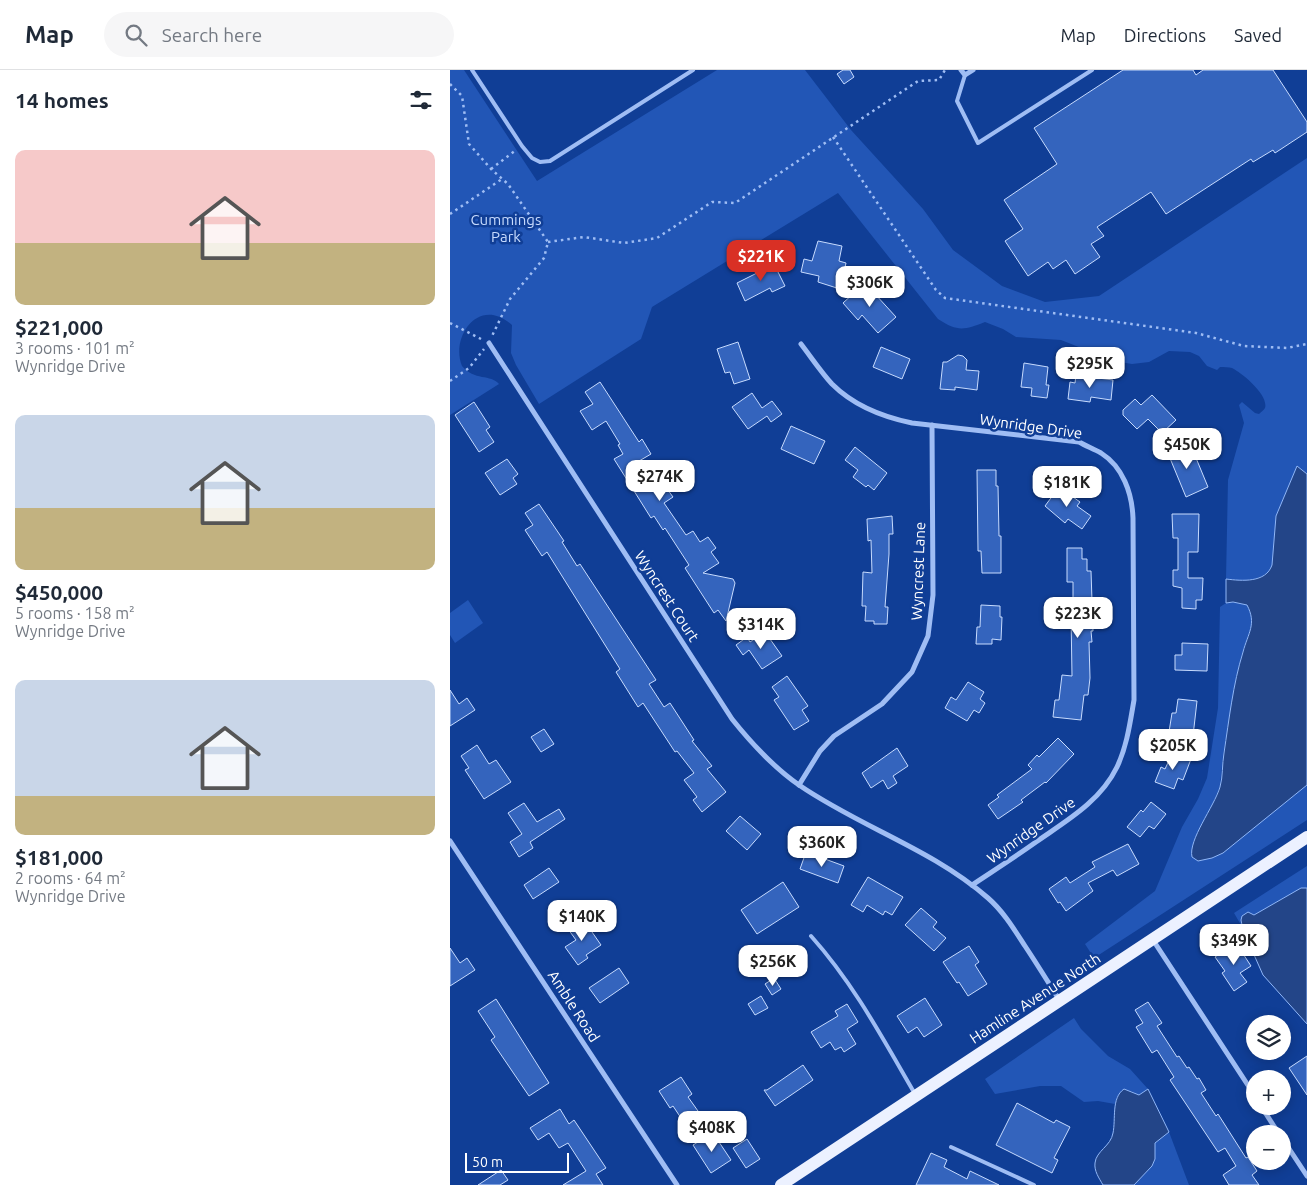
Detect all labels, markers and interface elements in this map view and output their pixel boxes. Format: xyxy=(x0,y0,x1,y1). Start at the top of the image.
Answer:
search box xyxy=(104,12,454,57)
text: Map xyxy=(25,21,74,48)
icon: search xyxy=(122,21,150,49)
text: Search here xyxy=(162,24,262,46)
text: Map xyxy=(1060,25,1096,45)
text: Directions xyxy=(1124,25,1206,45)
text: Saved xyxy=(1234,25,1282,45)
icon: filters xyxy=(407,86,435,114)
text: 14 homes xyxy=(15,88,109,112)
icon: home xyxy=(180,183,270,273)
park label: Cummings Park xyxy=(471,211,541,245)
pin: $221K xyxy=(726,240,796,282)
text: $221K xyxy=(738,247,784,265)
pin: $306K xyxy=(835,266,905,308)
text: $306K xyxy=(847,273,893,291)
text: $221,000 xyxy=(15,315,103,339)
text: 3 rooms · 101 m² xyxy=(15,339,135,357)
pin: $295K xyxy=(1055,346,1125,389)
text: $295K xyxy=(1067,354,1113,372)
text: Wynridge Drive xyxy=(15,357,125,375)
street label: Wynridge Drive xyxy=(979,410,1083,442)
pin: $450K xyxy=(1152,428,1222,470)
text: $450K xyxy=(1164,435,1210,453)
icon: home xyxy=(180,448,270,538)
pin: $274K xyxy=(625,460,695,502)
pin: $181K xyxy=(1032,466,1102,508)
text: $274K xyxy=(637,467,683,485)
text: $181K xyxy=(1044,473,1090,491)
street label: Wyncrest Lane xyxy=(908,521,928,621)
street label: Wyncrest Court xyxy=(631,548,703,645)
text: $450,000 xyxy=(15,580,103,604)
pin: $223K xyxy=(1043,596,1113,639)
text: 5 rooms · 158 m² xyxy=(15,604,135,622)
text: $223K xyxy=(1055,604,1101,622)
pin: $314K xyxy=(726,608,796,650)
text: $314K xyxy=(738,615,784,633)
text: Wynridge Drive xyxy=(15,622,125,640)
icon: home xyxy=(180,713,270,803)
pin: $205K xyxy=(1138,728,1208,771)
text: $205K xyxy=(1150,736,1196,754)
street label: Wynridge Drive xyxy=(984,793,1078,867)
pin: $360K xyxy=(787,826,857,868)
text: $360K xyxy=(799,833,845,851)
text: $181,000 xyxy=(15,845,103,869)
text: 2 rooms · 64 m² xyxy=(15,869,126,887)
text: Wynridge Drive xyxy=(15,887,125,905)
pin: $140K xyxy=(547,900,617,942)
text: $140K xyxy=(559,907,605,925)
pin: $349K xyxy=(1199,924,1269,966)
text: $349K xyxy=(1211,931,1257,949)
pin: $256K xyxy=(738,944,808,987)
street label: Hamline Avenue North xyxy=(966,949,1104,1047)
text: $256K xyxy=(750,952,796,970)
street label: Amble Road xyxy=(545,967,603,1045)
map controls xyxy=(1246,1015,1291,1170)
button: layers xyxy=(1246,1015,1291,1060)
button: + xyxy=(1246,1070,1291,1115)
pin: $408K xyxy=(677,1110,747,1153)
text: $408K xyxy=(689,1118,735,1136)
button: − xyxy=(1246,1125,1291,1170)
scale bar xyxy=(465,1150,569,1173)
text: 50 m xyxy=(472,1154,503,1170)

